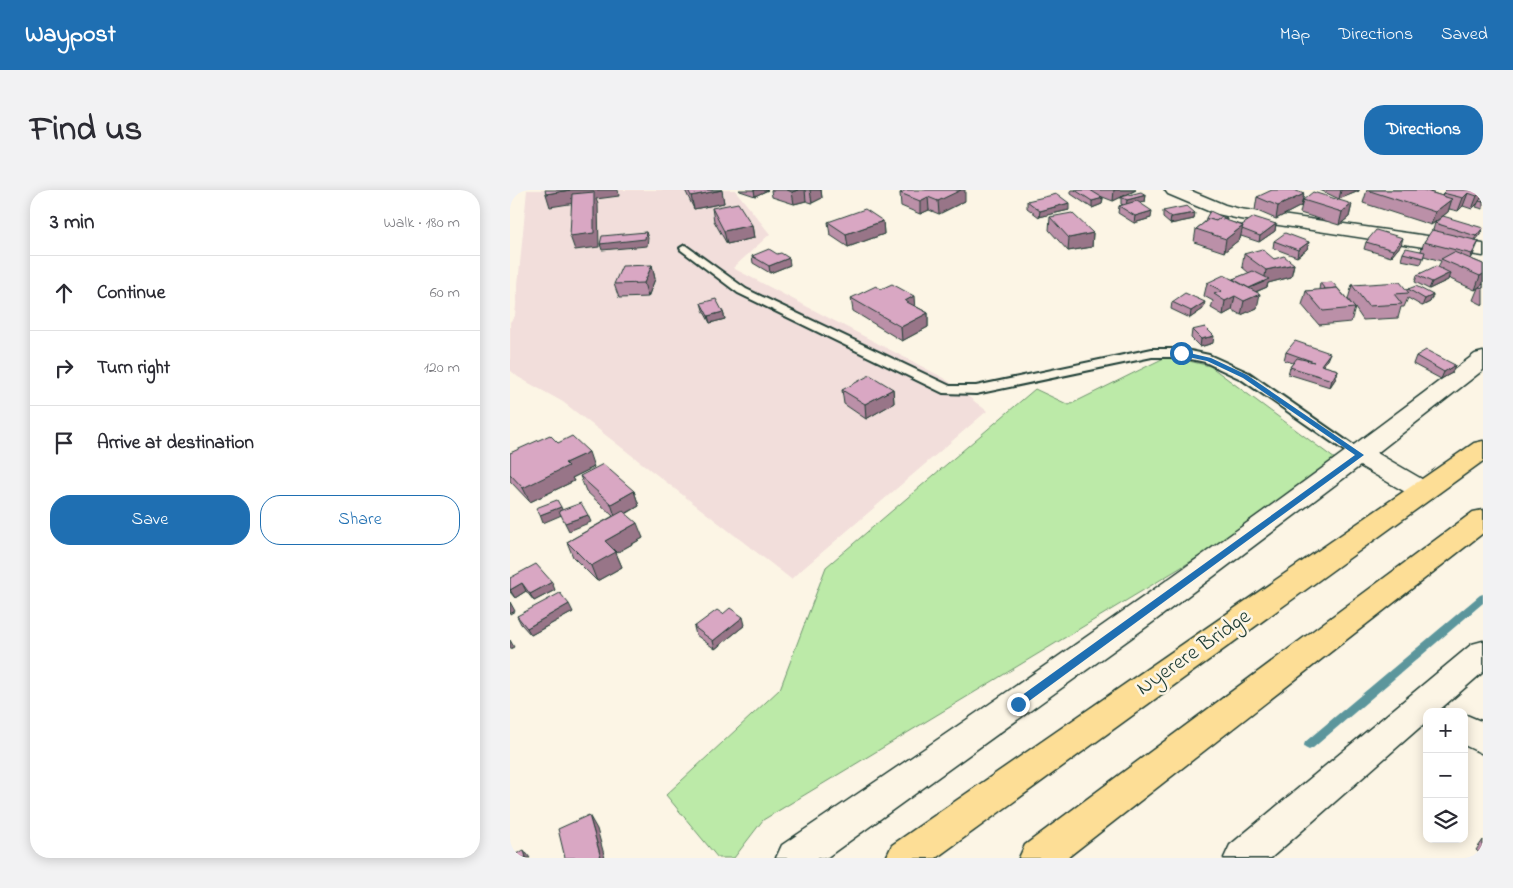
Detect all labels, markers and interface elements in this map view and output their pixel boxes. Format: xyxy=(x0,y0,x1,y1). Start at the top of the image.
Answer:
text: Waypost xyxy=(25,18,116,53)
text: Map xyxy=(1280,22,1310,48)
text: Directions xyxy=(1338,22,1413,48)
text: Saved xyxy=(1441,22,1488,48)
text: Find us xyxy=(30,105,142,156)
button: Directions xyxy=(1364,105,1483,155)
text: 3 min xyxy=(50,208,94,238)
text: Walk · 180 m xyxy=(383,211,460,235)
icon: ahead xyxy=(50,279,78,307)
text: Continue xyxy=(97,280,165,307)
text: 60 m xyxy=(430,281,460,305)
route start xyxy=(1170,342,1193,365)
icon: right xyxy=(50,354,78,382)
text: Turn right xyxy=(97,355,170,382)
text: 120 m xyxy=(424,356,460,380)
icon: arrive xyxy=(50,429,78,457)
text: Arrive at destination xyxy=(97,430,254,457)
button: Save xyxy=(50,495,250,545)
button: Share xyxy=(260,495,460,545)
street label: Nyerere Bridge xyxy=(1130,602,1259,705)
route end xyxy=(1007,693,1030,716)
map controls xyxy=(1423,708,1468,843)
button: + xyxy=(1423,708,1468,753)
button: − xyxy=(1423,753,1468,798)
button: layers xyxy=(1423,798,1468,843)

